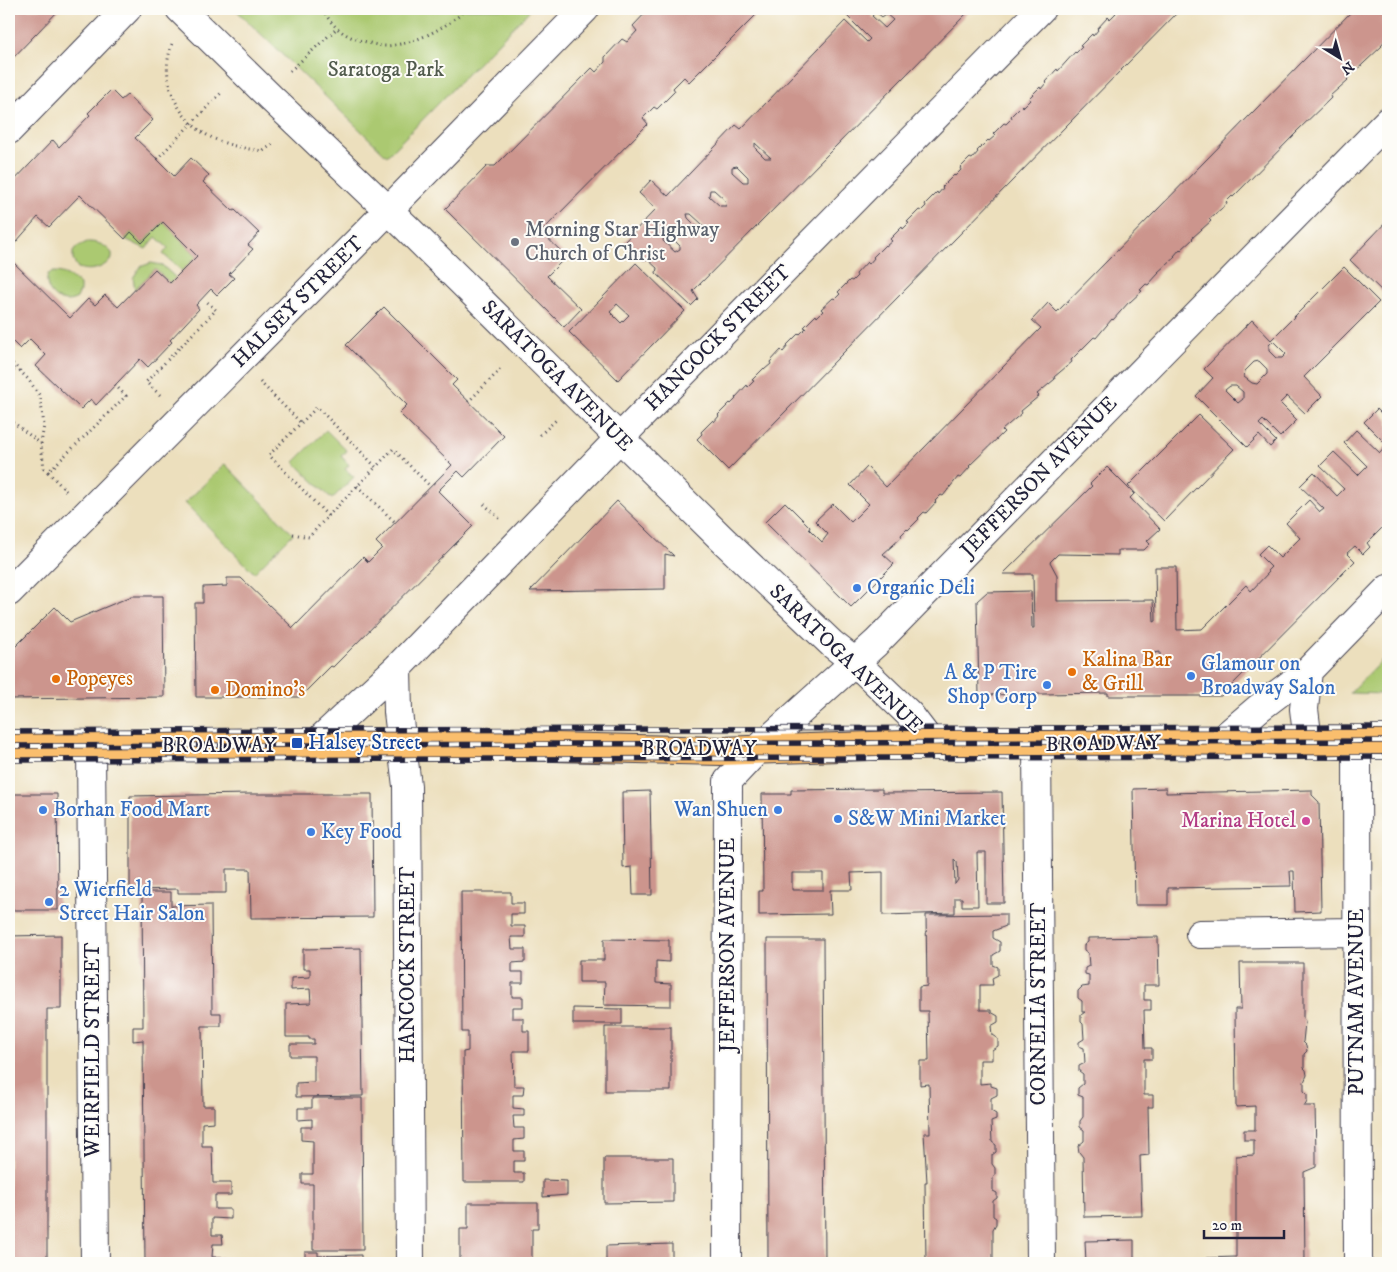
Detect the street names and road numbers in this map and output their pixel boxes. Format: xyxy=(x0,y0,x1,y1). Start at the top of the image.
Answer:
street label: HALSEY STREET xyxy=(226,230,370,374)
street label: HANCOCK STREET xyxy=(639,259,797,417)
street label: SARATOGA AVENUE xyxy=(476,295,638,457)
street label: JEFFERSON AVENUE xyxy=(954,391,1123,565)
street label: SARATOGA AVENUE xyxy=(764,579,928,739)
street label: BROADWAY xyxy=(1045,730,1162,758)
street label: BROADWAY xyxy=(161,733,277,759)
street label: BROADWAY xyxy=(641,736,757,762)
street label: JEFFERSON AVENUE xyxy=(715,838,741,1054)
street label: HANCOCK STREET xyxy=(395,867,421,1063)
street label: CORNELIA STREET xyxy=(1026,902,1052,1105)
street label: PUTNAM AVENUE xyxy=(1344,908,1370,1096)
street label: WEIRFIELD STREET xyxy=(80,942,106,1158)

